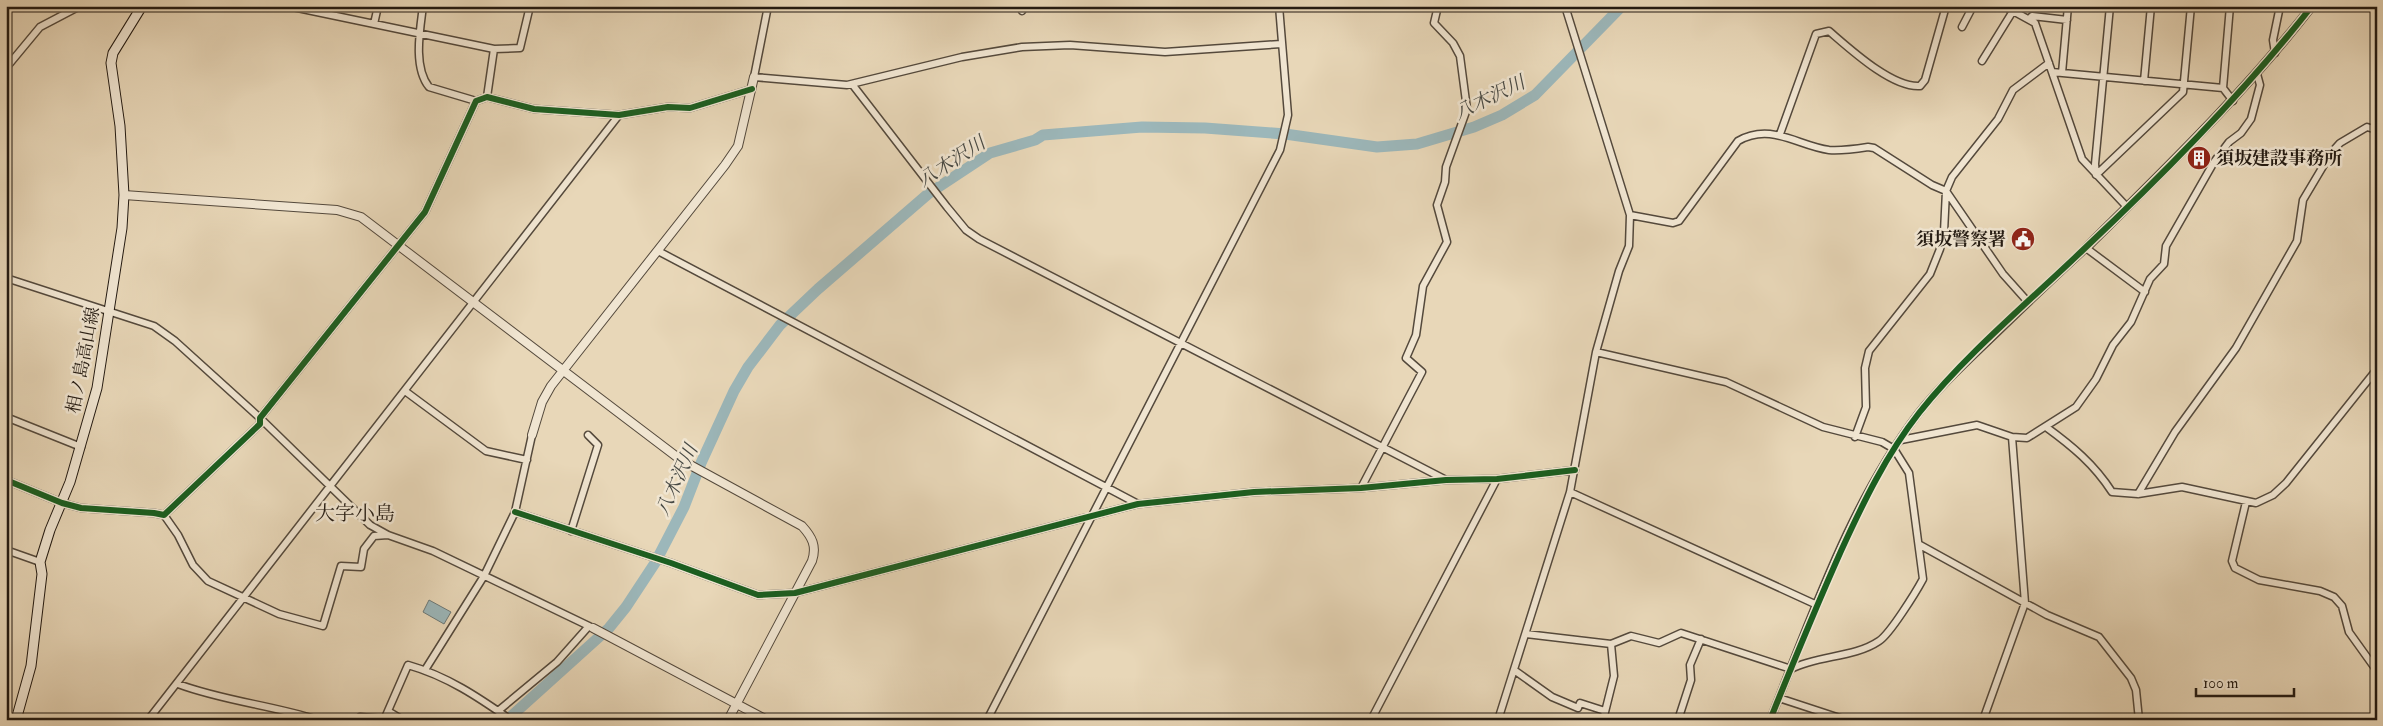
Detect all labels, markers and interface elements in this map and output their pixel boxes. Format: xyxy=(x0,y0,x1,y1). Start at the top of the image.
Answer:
water label: 八木沢川 xyxy=(1450,70,1531,125)
water label: 八木沢川 xyxy=(913,130,992,193)
building icon: 須坂建設事務所 xyxy=(2186,145,2212,171)
place label: 須坂建設事務所 xyxy=(2216,147,2342,170)
public building icon: 須坂警察署 xyxy=(2010,226,2036,252)
place label: 須坂警察署 xyxy=(1916,228,2006,251)
street label: 相ノ島高山線 xyxy=(62,305,105,415)
water label: 八木沢川 xyxy=(650,439,704,520)
district label: 大字小島 xyxy=(315,501,395,526)
scale bar xyxy=(2196,666,2293,698)
text: 100 m xyxy=(2203,674,2239,693)

